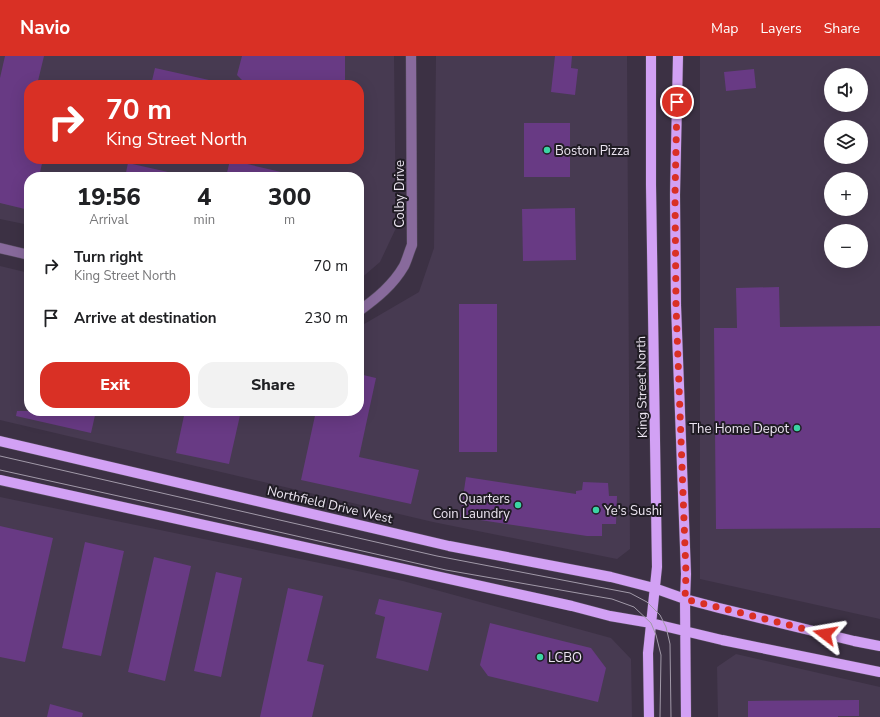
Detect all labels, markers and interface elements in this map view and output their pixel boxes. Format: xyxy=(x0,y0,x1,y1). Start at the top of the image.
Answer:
text: Navio xyxy=(20,15,70,41)
text: Map xyxy=(711,19,738,38)
text: Layers xyxy=(760,19,802,38)
text: Share xyxy=(824,19,860,38)
map controls xyxy=(824,68,868,268)
button: sound xyxy=(824,68,868,112)
pin xyxy=(660,85,694,119)
text: 70 m xyxy=(106,91,172,129)
icon: arrive xyxy=(666,91,688,113)
icon: right xyxy=(40,96,92,148)
button: layers xyxy=(824,120,868,164)
text: King Street North xyxy=(106,127,247,151)
place label: Boston Pizza xyxy=(555,142,630,160)
marker: Boston Pizza xyxy=(542,145,552,155)
street label: Colby Drive xyxy=(391,160,409,228)
button: + xyxy=(824,172,868,216)
text: 19:56 xyxy=(77,181,141,213)
text: 4 xyxy=(197,181,212,213)
text: 300 xyxy=(268,181,311,213)
text: Arrival xyxy=(89,211,128,229)
text: min xyxy=(194,211,215,229)
text: m xyxy=(284,211,295,229)
button: − xyxy=(824,224,868,268)
text: Turn right xyxy=(74,247,143,267)
icon: right xyxy=(40,255,62,277)
text: 70 m xyxy=(313,256,348,276)
text: King Street North xyxy=(74,267,176,285)
icon: arrive xyxy=(40,307,62,329)
text: Arrive at destination xyxy=(74,308,217,328)
text: 230 m xyxy=(304,308,348,328)
street label: King Street North xyxy=(632,336,652,438)
button: Exit xyxy=(40,362,190,408)
button: Share xyxy=(198,362,348,408)
place label: The Home Depot xyxy=(689,420,789,438)
marker: The Home Depot xyxy=(792,423,802,433)
street label: Northfield Drive West xyxy=(265,482,395,528)
place label: Quarters Coin Laundry xyxy=(433,490,510,523)
marker: Quarters Coin Laundry xyxy=(513,500,523,510)
place label: Ye's Sushi xyxy=(603,502,662,520)
marker: Ye's Sushi xyxy=(591,505,601,515)
position arrow xyxy=(804,613,846,655)
place label: LCBO xyxy=(548,649,582,667)
marker: LCBO xyxy=(535,652,545,662)

